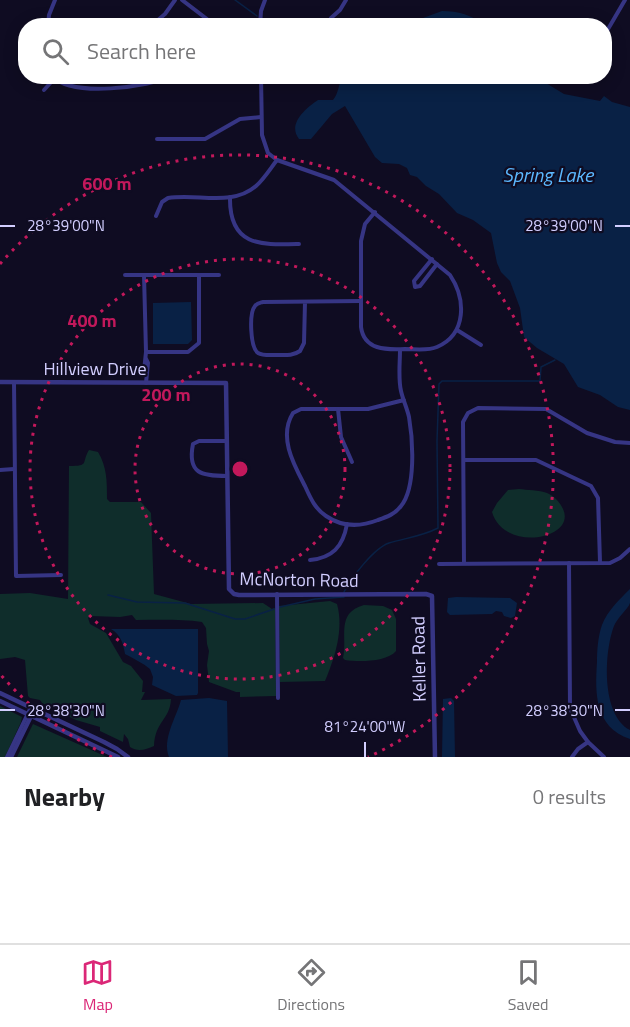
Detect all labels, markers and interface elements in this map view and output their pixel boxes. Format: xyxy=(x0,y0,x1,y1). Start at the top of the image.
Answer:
search box xyxy=(18,18,612,84)
text: Search here xyxy=(87,34,196,68)
icon: search xyxy=(39,35,72,68)
water label: Spring Lake xyxy=(503,159,595,190)
text: 600 m xyxy=(82,170,132,197)
text: 28°39'00"N xyxy=(27,214,105,237)
text: 28°39'00"N xyxy=(525,214,603,237)
text: 400 m xyxy=(67,307,117,334)
street label: Hillview Drive xyxy=(43,355,147,382)
text: 200 m xyxy=(141,381,191,408)
centre of rings xyxy=(230,459,250,479)
street label: McNorton Road xyxy=(239,565,359,594)
street label: Keller Road xyxy=(404,616,433,702)
text: 28°38'30"N xyxy=(27,699,105,722)
text: 28°38'30"N xyxy=(525,699,603,722)
text: 81°24'00"W xyxy=(325,715,405,738)
text: Nearby xyxy=(24,777,105,816)
text: 0 results xyxy=(533,781,606,812)
tab: Map xyxy=(81,956,114,1016)
tab: Directions xyxy=(277,956,345,1016)
tab: Saved xyxy=(508,956,549,1016)

